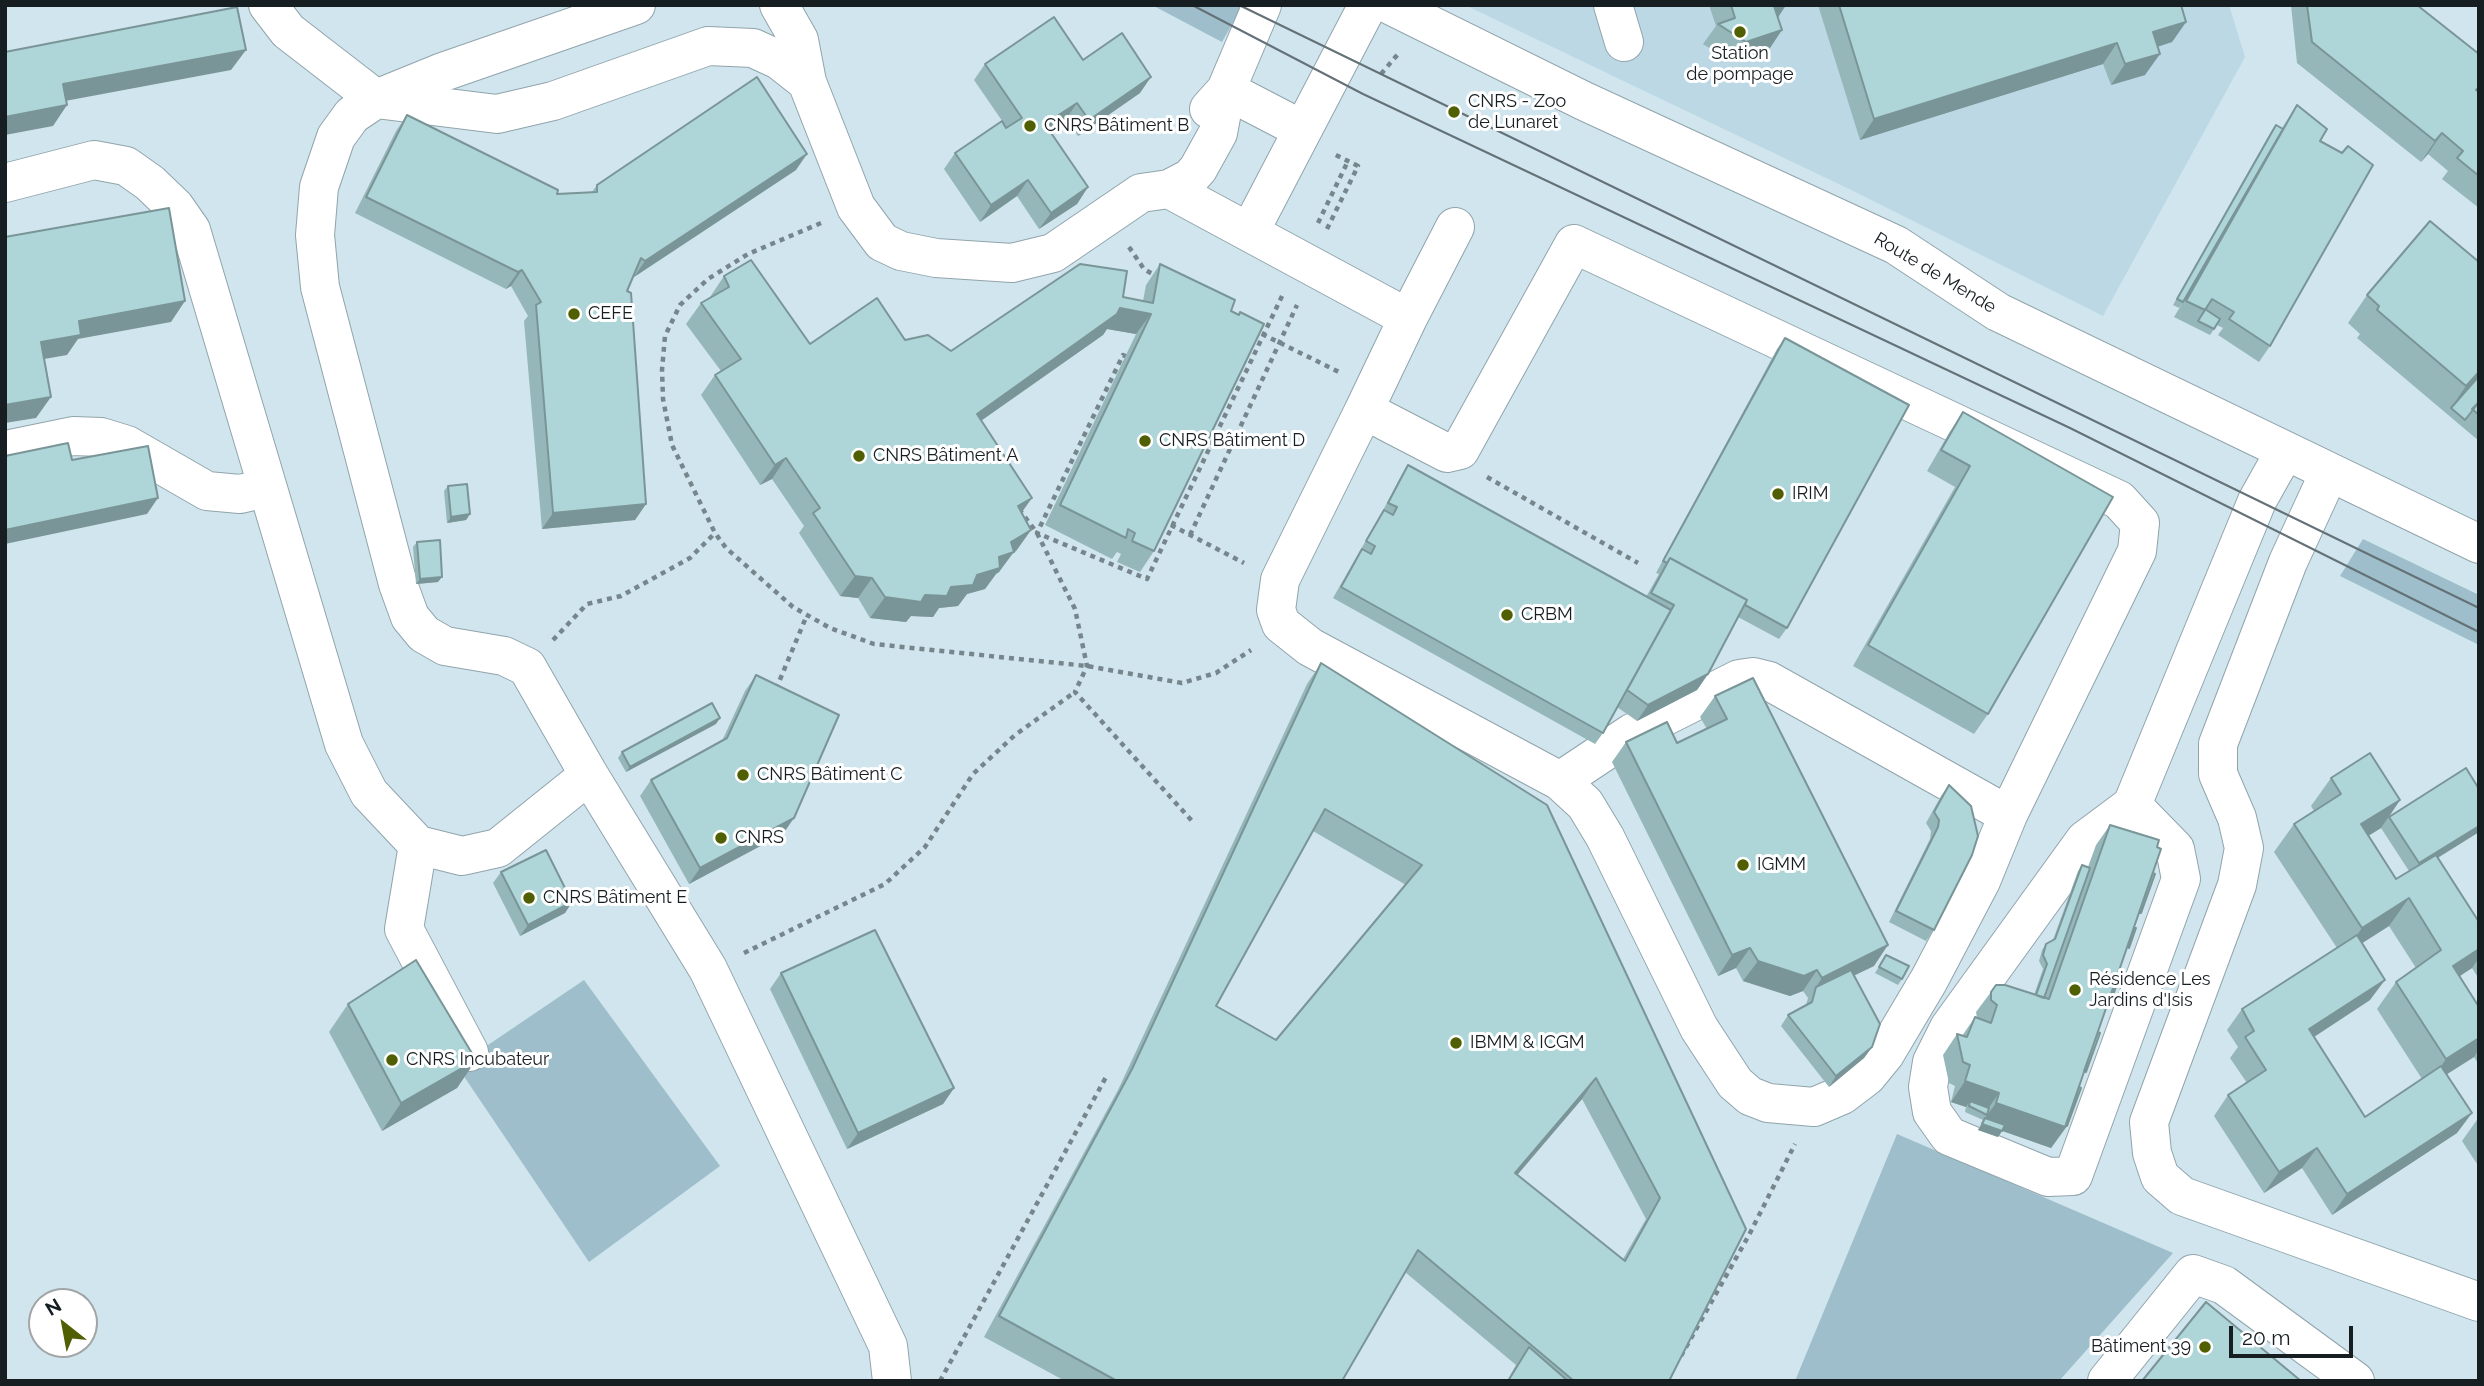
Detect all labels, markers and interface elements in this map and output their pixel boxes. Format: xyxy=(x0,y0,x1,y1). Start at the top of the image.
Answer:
marker: Station de pompage xyxy=(1732,24,1748,40)
place label: Station de pompage xyxy=(1686,43,1794,86)
place label: CNRS - Zoo de Lunaret xyxy=(1468,91,1566,134)
marker: CNRS - Zoo de Lunaret xyxy=(1446,104,1462,120)
place label: CNRS Bâtiment B xyxy=(1044,115,1189,137)
marker: CNRS Bâtiment B xyxy=(1022,118,1038,134)
street label: Route de Mende xyxy=(1870,228,2000,318)
place label: CEFE xyxy=(588,303,633,325)
marker: CEFE xyxy=(566,306,582,322)
place label: CNRS Bâtiment D xyxy=(1159,430,1305,452)
marker: CNRS Bâtiment D xyxy=(1137,433,1153,449)
place label: CNRS Bâtiment A xyxy=(873,445,1018,467)
marker: CNRS Bâtiment A xyxy=(851,448,867,464)
place label: IRIM xyxy=(1792,483,1828,505)
marker: IRIM xyxy=(1770,486,1786,502)
place label: CRBM xyxy=(1521,604,1573,626)
marker: CRBM xyxy=(1499,607,1515,623)
place label: CNRS Bâtiment C xyxy=(757,764,903,786)
marker: CNRS Bâtiment C xyxy=(735,767,751,783)
place label: CNRS xyxy=(735,827,784,849)
marker: CNRS xyxy=(713,830,729,846)
place label: IGMM xyxy=(1757,854,1806,876)
marker: IGMM xyxy=(1735,857,1751,873)
place label: CNRS Bâtiment E xyxy=(543,887,687,909)
marker: CNRS Bâtiment E xyxy=(521,890,537,906)
place label: Résidence Les Jardins d'Isis xyxy=(2089,969,2210,1012)
marker: Résidence Les Jardins d'Isis xyxy=(2067,982,2083,998)
place label: IBMM & ICGM xyxy=(1470,1032,1585,1054)
marker: IBMM & ICGM xyxy=(1448,1035,1464,1051)
place label: CNRS Incubateur xyxy=(406,1049,549,1071)
marker: CNRS Incubateur xyxy=(384,1052,400,1068)
north arrow xyxy=(28,1288,98,1358)
text: N xyxy=(41,1294,65,1320)
scale bar xyxy=(2232,1312,2356,1356)
text: 20 m xyxy=(2242,1325,2290,1350)
place label: Bâtiment 39 xyxy=(2091,1336,2191,1358)
marker: Bâtiment 39 xyxy=(2197,1339,2213,1355)

